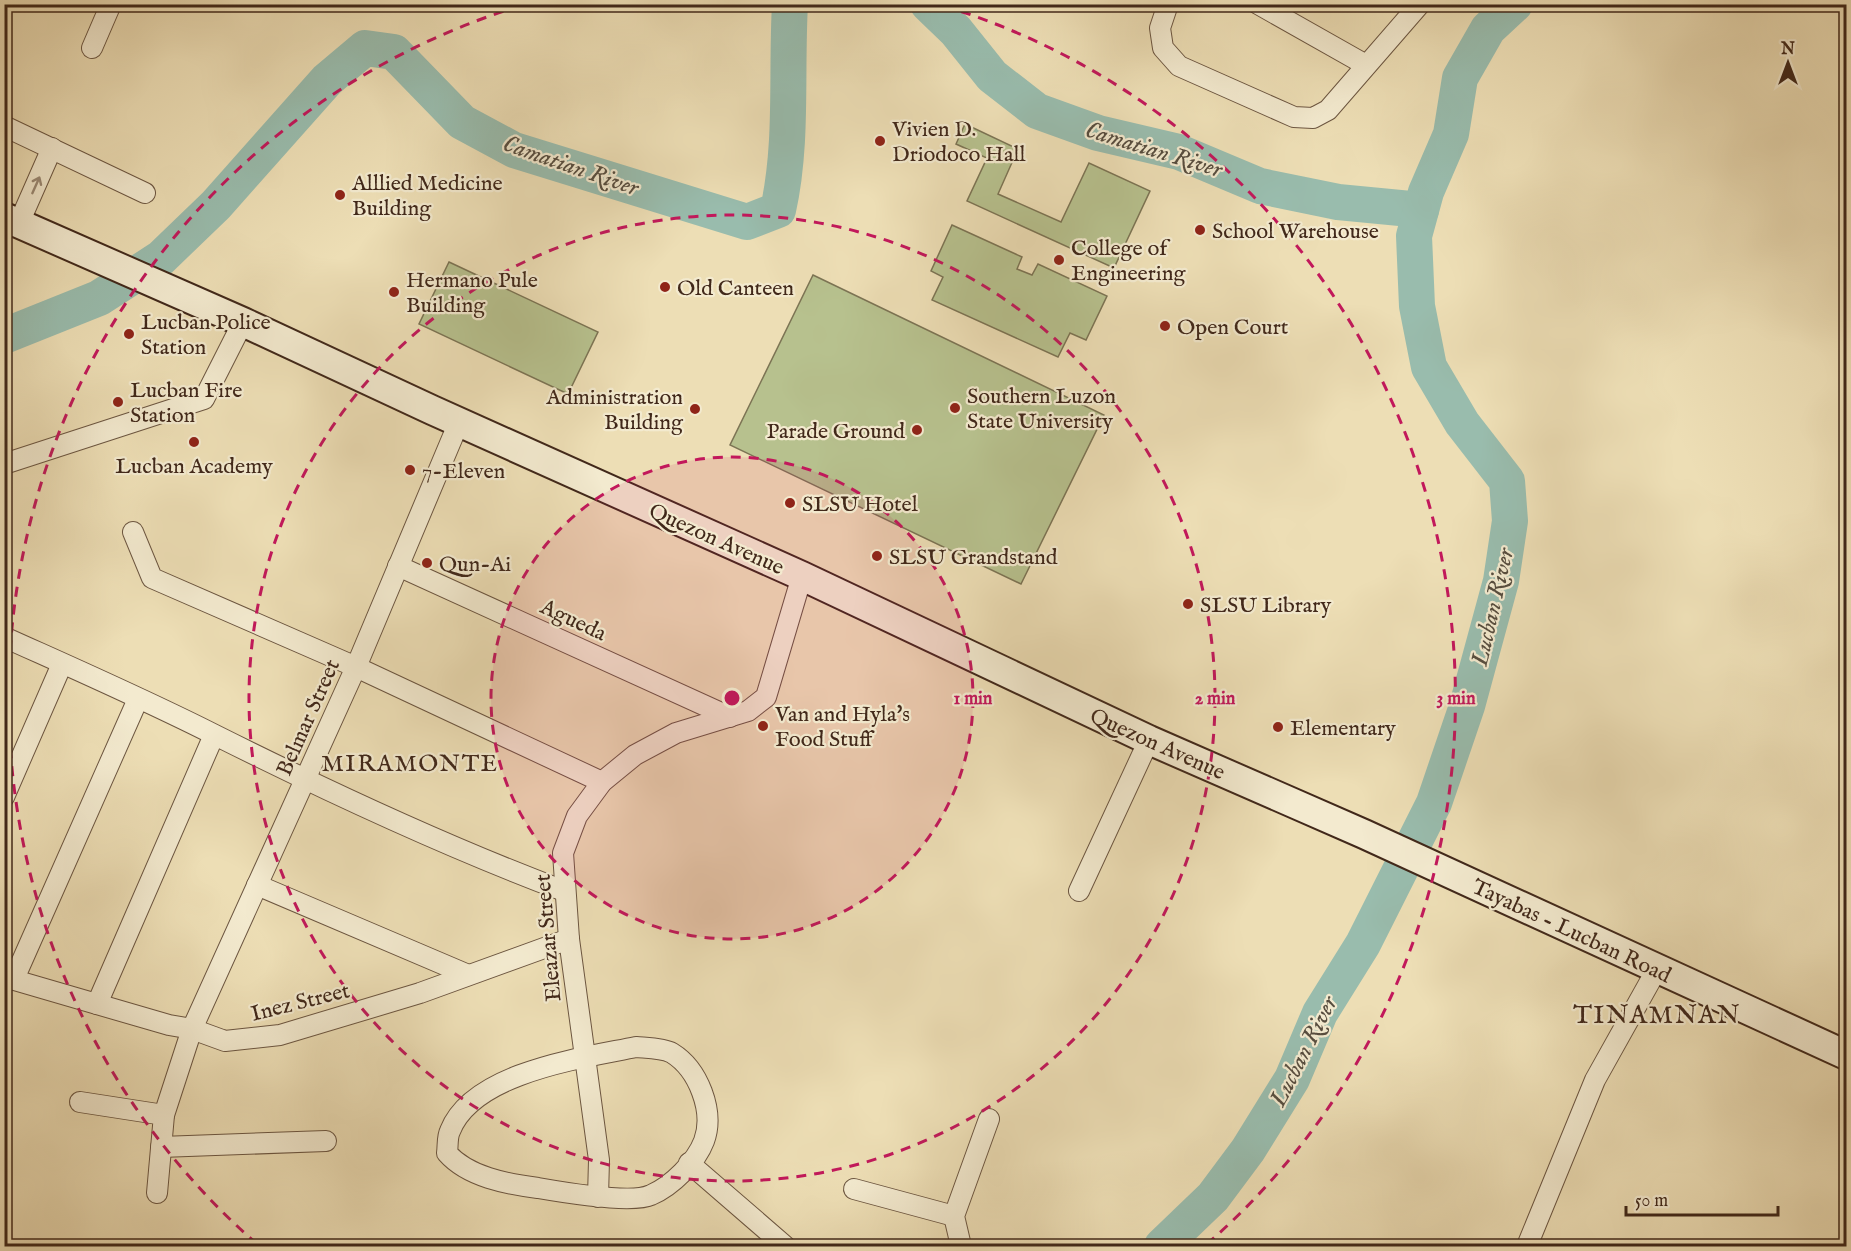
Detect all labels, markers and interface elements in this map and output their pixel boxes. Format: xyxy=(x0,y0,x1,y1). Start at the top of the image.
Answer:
north arrow xyxy=(1758,33,1818,93)
text: N xyxy=(1780,40,1795,60)
water label: Camatian River xyxy=(1081,115,1227,186)
place label: Vivien D. Driodoco Hall xyxy=(891,116,1026,169)
water label: Camatian River xyxy=(499,129,644,205)
marker: Vivien D. Driodoco Hall xyxy=(873,134,887,148)
place label: Alllied Medicine Building xyxy=(351,170,503,223)
one-way arrow xyxy=(31,177,42,195)
marker: Alllied Medicine Building xyxy=(333,188,347,202)
place label: School Warehouse xyxy=(1212,218,1379,246)
marker: School Warehouse xyxy=(1193,223,1207,237)
place label: College of Engineering xyxy=(1071,235,1186,288)
marker: College of Engineering xyxy=(1052,253,1066,267)
place label: Hermano Pule Building xyxy=(406,267,538,320)
place label: Old Canteen xyxy=(677,275,794,303)
marker: Old Canteen xyxy=(658,280,672,294)
marker: Hermano Pule Building xyxy=(387,285,401,299)
place label: Lucban Police Station xyxy=(141,309,271,362)
place label: Open Court xyxy=(1177,314,1289,342)
marker: Open Court xyxy=(1158,319,1172,333)
marker: Lucban Police Station xyxy=(122,327,136,341)
place label: Lucban Fire Station xyxy=(130,377,242,430)
place label: Southern Luzon State University xyxy=(967,383,1116,436)
place label: Administration Building xyxy=(545,384,684,437)
marker: Lucban Fire Station xyxy=(111,395,125,409)
marker: Southern Luzon State University xyxy=(948,401,962,415)
marker: Administration Building xyxy=(688,402,702,416)
place label: Parade Ground xyxy=(767,418,905,446)
marker: Parade Ground xyxy=(910,423,924,437)
marker: Lucban Academy xyxy=(187,435,201,449)
place label: Lucban Academy xyxy=(115,453,273,481)
place label: 7-Eleven xyxy=(422,458,506,486)
marker: 7-Eleven xyxy=(403,463,417,477)
place label: SLSU Hotel xyxy=(802,491,918,519)
marker: SLSU Hotel xyxy=(783,496,797,510)
street label: Quezon Avenue xyxy=(644,497,788,582)
place label: SLSU Grandstand xyxy=(889,544,1058,572)
water label: Lucban River xyxy=(1465,544,1522,670)
marker: SLSU Grandstand xyxy=(870,549,884,563)
place label: Qun-Ai xyxy=(439,551,511,579)
marker: Qun-Ai xyxy=(420,556,434,570)
place label: SLSU Library xyxy=(1200,592,1331,620)
street label: Agueda xyxy=(535,593,611,648)
marker: SLSU Library xyxy=(1181,597,1195,611)
street label: Belmar Street xyxy=(271,655,347,780)
centre of rings xyxy=(722,688,742,708)
text: 1 min xyxy=(954,688,993,711)
text: 2 min xyxy=(1195,688,1236,711)
text: 3 min xyxy=(1437,688,1476,711)
place label: Van and Hyla's Food Stuff xyxy=(774,701,910,754)
street label: Quezon Avenue xyxy=(1085,702,1229,787)
place label: Elementary xyxy=(1290,715,1396,743)
marker: Van and Hyla's Food Stuff xyxy=(756,719,770,733)
marker: Elementary xyxy=(1271,720,1285,734)
district label: MIRAMONTE xyxy=(321,749,499,780)
street label: Eleazar Street xyxy=(529,872,569,1003)
street label: Tayabas - Lucban Road xyxy=(1467,873,1675,990)
street label: Inez Street xyxy=(248,977,353,1029)
water label: Lucban River xyxy=(1263,989,1346,1113)
district label: TINAMNAN xyxy=(1573,999,1741,1032)
scale bar xyxy=(1626,1179,1778,1217)
text: 50 m xyxy=(1635,1190,1668,1213)

